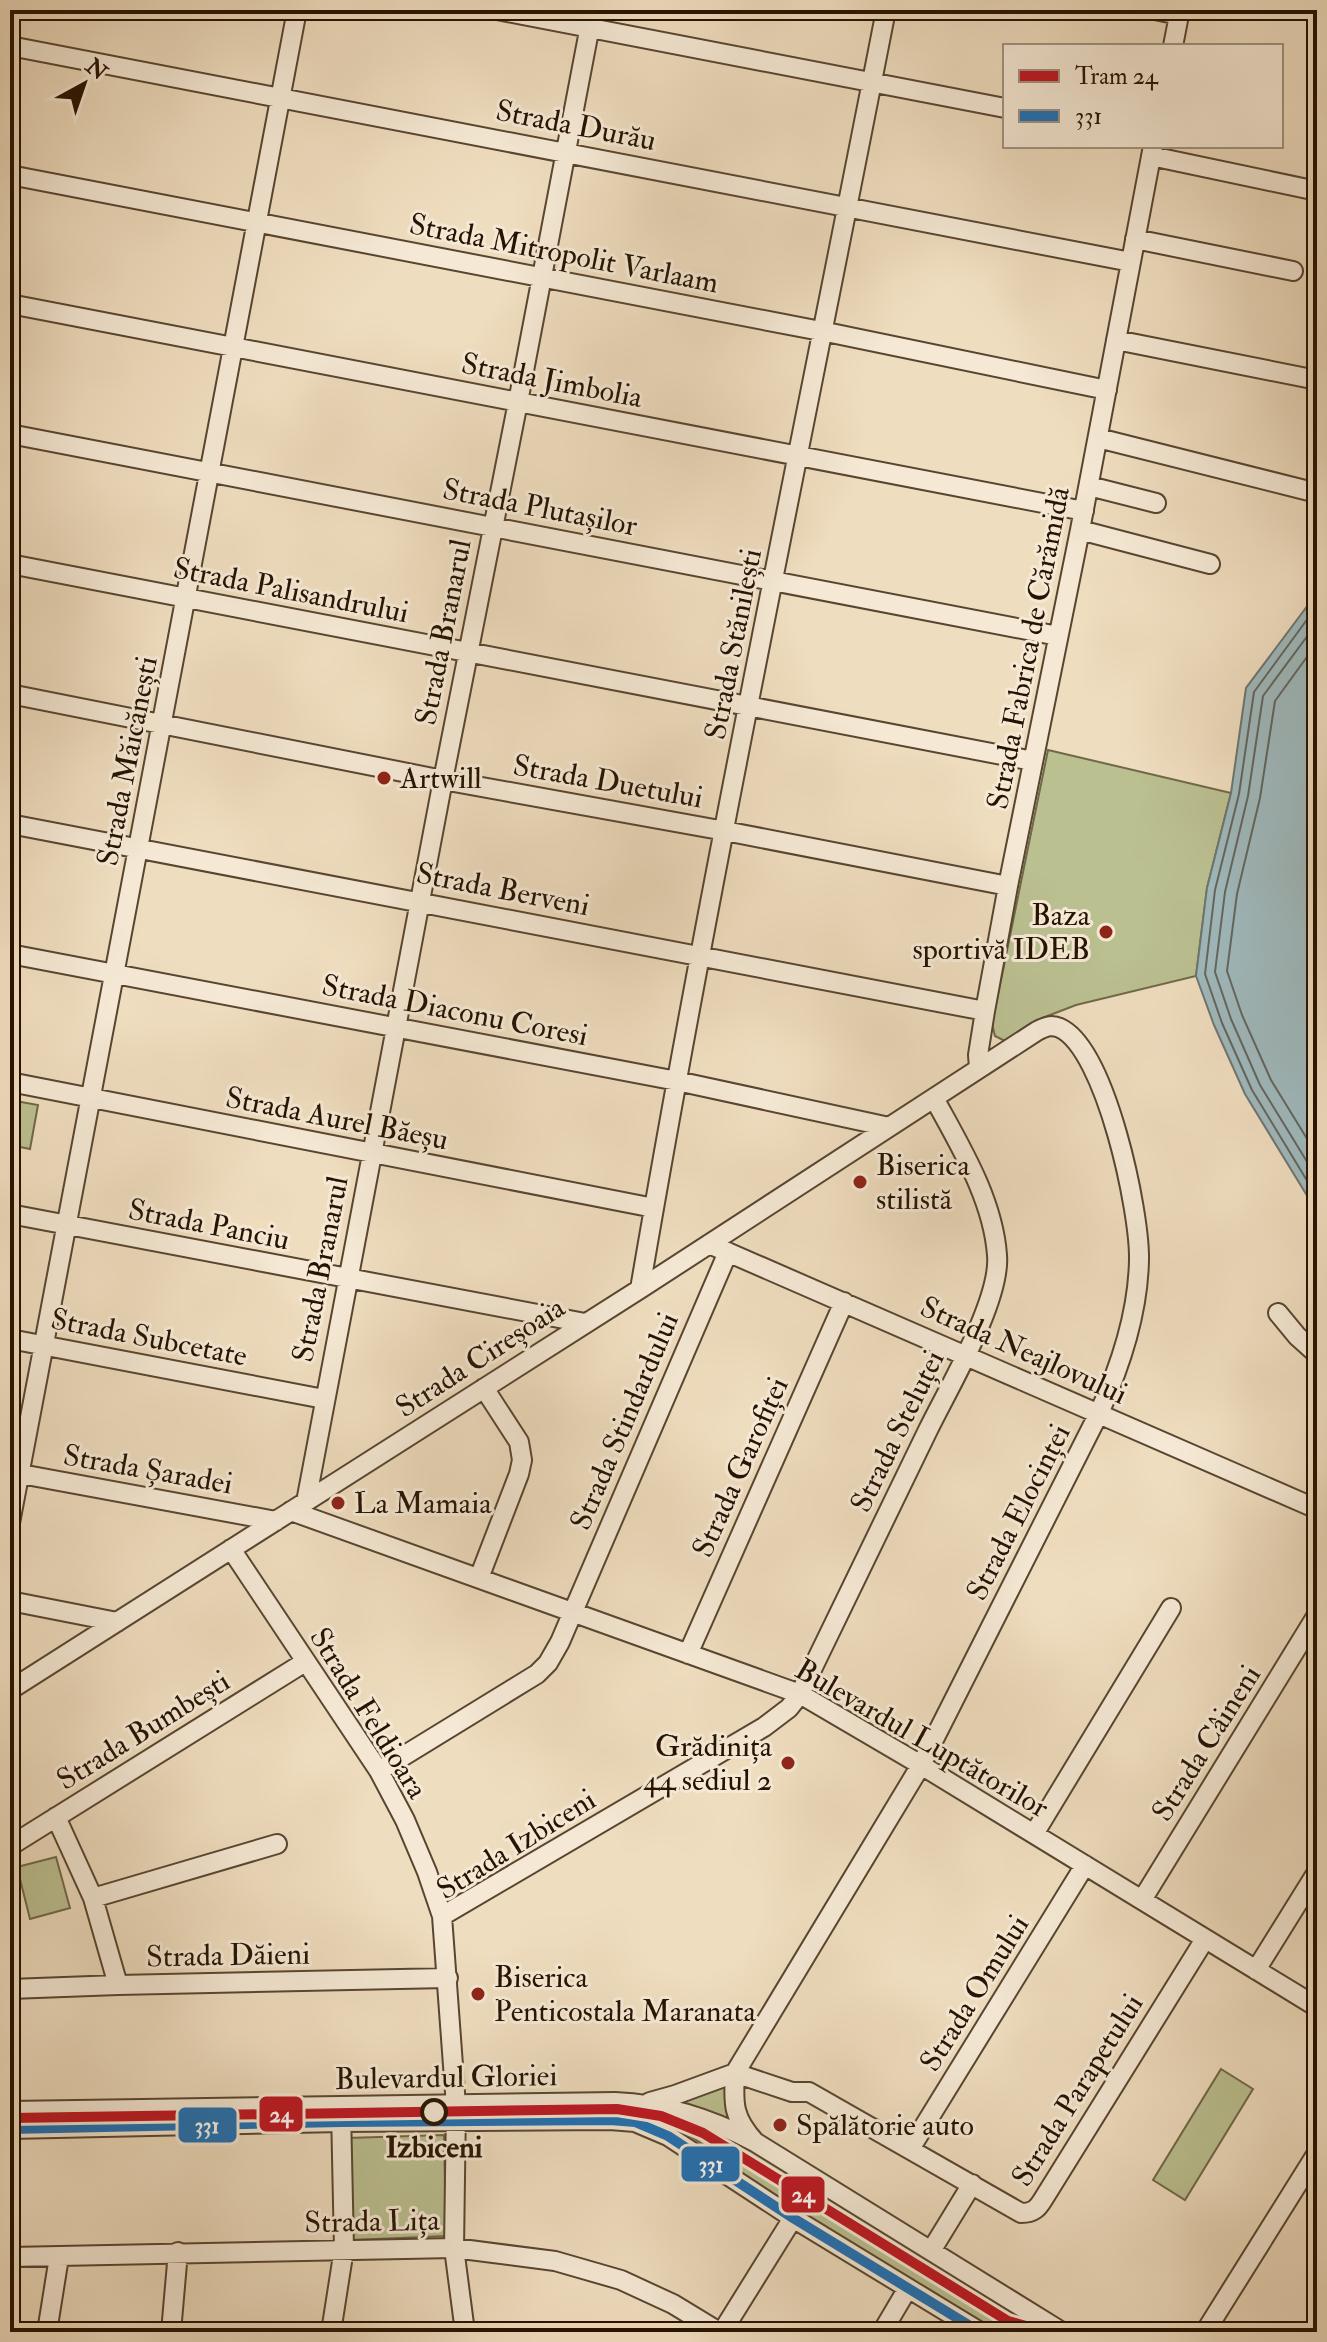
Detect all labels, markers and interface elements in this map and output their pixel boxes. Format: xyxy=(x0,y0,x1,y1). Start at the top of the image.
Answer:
north arrow xyxy=(44,44,124,124)
legend xyxy=(1003,44,1283,148)
text: N xyxy=(79,52,113,87)
text: Tram 24 xyxy=(1075,61,1159,92)
street label: Strada Durău xyxy=(493,92,659,159)
text: 331 xyxy=(1075,101,1102,132)
street label: Strada Mitropolit Varlaam xyxy=(406,205,722,302)
street label: Strada Jimbolia xyxy=(458,345,646,416)
street label: Strada Plutașilor xyxy=(440,471,640,544)
street label: Strada Fabrica de Cărămidă xyxy=(979,483,1078,812)
street label: Strada Branarul xyxy=(407,536,480,728)
street label: Strada Stănilești xyxy=(697,546,770,743)
street label: Strada Palisandrului xyxy=(170,550,412,631)
street label: Strada Măicănești xyxy=(89,653,166,869)
street label: Strada Duetului xyxy=(510,747,706,816)
place label: Artwill xyxy=(399,760,482,797)
marker: Artwill xyxy=(375,769,393,787)
street label: Strada Berveni xyxy=(413,855,593,924)
place label: Baza sportivă IDEB xyxy=(912,897,1091,968)
marker: Baza sportivă IDEB xyxy=(1097,923,1115,941)
street label: Strada Diaconu Coresi xyxy=(319,967,591,1054)
street label: Strada Aurel Băeșu xyxy=(223,1079,451,1158)
place label: Biserica stilistă xyxy=(876,1147,970,1218)
street label: Strada Branarul xyxy=(284,1173,357,1365)
marker: Biserica stilistă xyxy=(851,1173,869,1191)
street label: Strada Panciu xyxy=(125,1191,293,1258)
street label: Strada Neajlovului xyxy=(915,1288,1133,1413)
street label: Strada Cireșoaia xyxy=(389,1289,572,1426)
street label: Strada Subcetate xyxy=(48,1300,250,1375)
street label: Strada Stindardului xyxy=(562,1307,687,1535)
street label: Strada Steluței xyxy=(842,1344,953,1518)
street label: Strada Garofiței xyxy=(684,1371,797,1563)
street label: Strada Elocinței xyxy=(958,1418,1079,1606)
street label: Strada Șaradei xyxy=(60,1436,235,1503)
place label: La Mamaia xyxy=(354,1485,492,1522)
marker: La Mamaia xyxy=(329,1494,347,1512)
street label: Strada Feldioara xyxy=(301,1621,436,1806)
street label: Bulevardul Luptătorilor xyxy=(788,1651,1055,1826)
street label: Strada Câineni xyxy=(1144,1658,1269,1828)
street label: Strada Bumbești xyxy=(50,1663,237,1798)
place label: Grădinița 44 sediul 2 xyxy=(643,1728,773,1799)
marker: Grădinița 44 sediul 2 xyxy=(779,1754,797,1772)
street label: Strada Izbiceni xyxy=(430,1781,603,1908)
street label: Strada Omului xyxy=(912,1908,1037,2078)
street label: Strada Dăieni xyxy=(146,1936,310,1975)
place label: Biserica Penticostala Maranata xyxy=(494,1959,756,2030)
marker: Biserica Penticostala Maranata xyxy=(469,1985,487,2003)
street label: Strada Parapetului xyxy=(1003,1987,1151,2193)
street label: Bulevardul Gloriei xyxy=(334,2057,558,2098)
line badge: 24 xyxy=(258,2095,304,2133)
marker: Izbiceni xyxy=(421,2099,447,2125)
text: 24 xyxy=(269,2101,295,2129)
line badge: 331 xyxy=(177,2106,238,2144)
place label: Spălătorie auto xyxy=(796,2107,974,2144)
text: 331 xyxy=(195,2112,220,2140)
marker: Spălătorie auto xyxy=(771,2116,789,2134)
place label: Izbiceni xyxy=(385,2129,483,2166)
line badge: 331 xyxy=(680,2145,741,2183)
text: 331 xyxy=(699,2151,724,2179)
line badge: 24 xyxy=(780,2175,826,2214)
text: 24 xyxy=(791,2181,817,2209)
street label: Strada Lița xyxy=(304,2202,441,2241)

